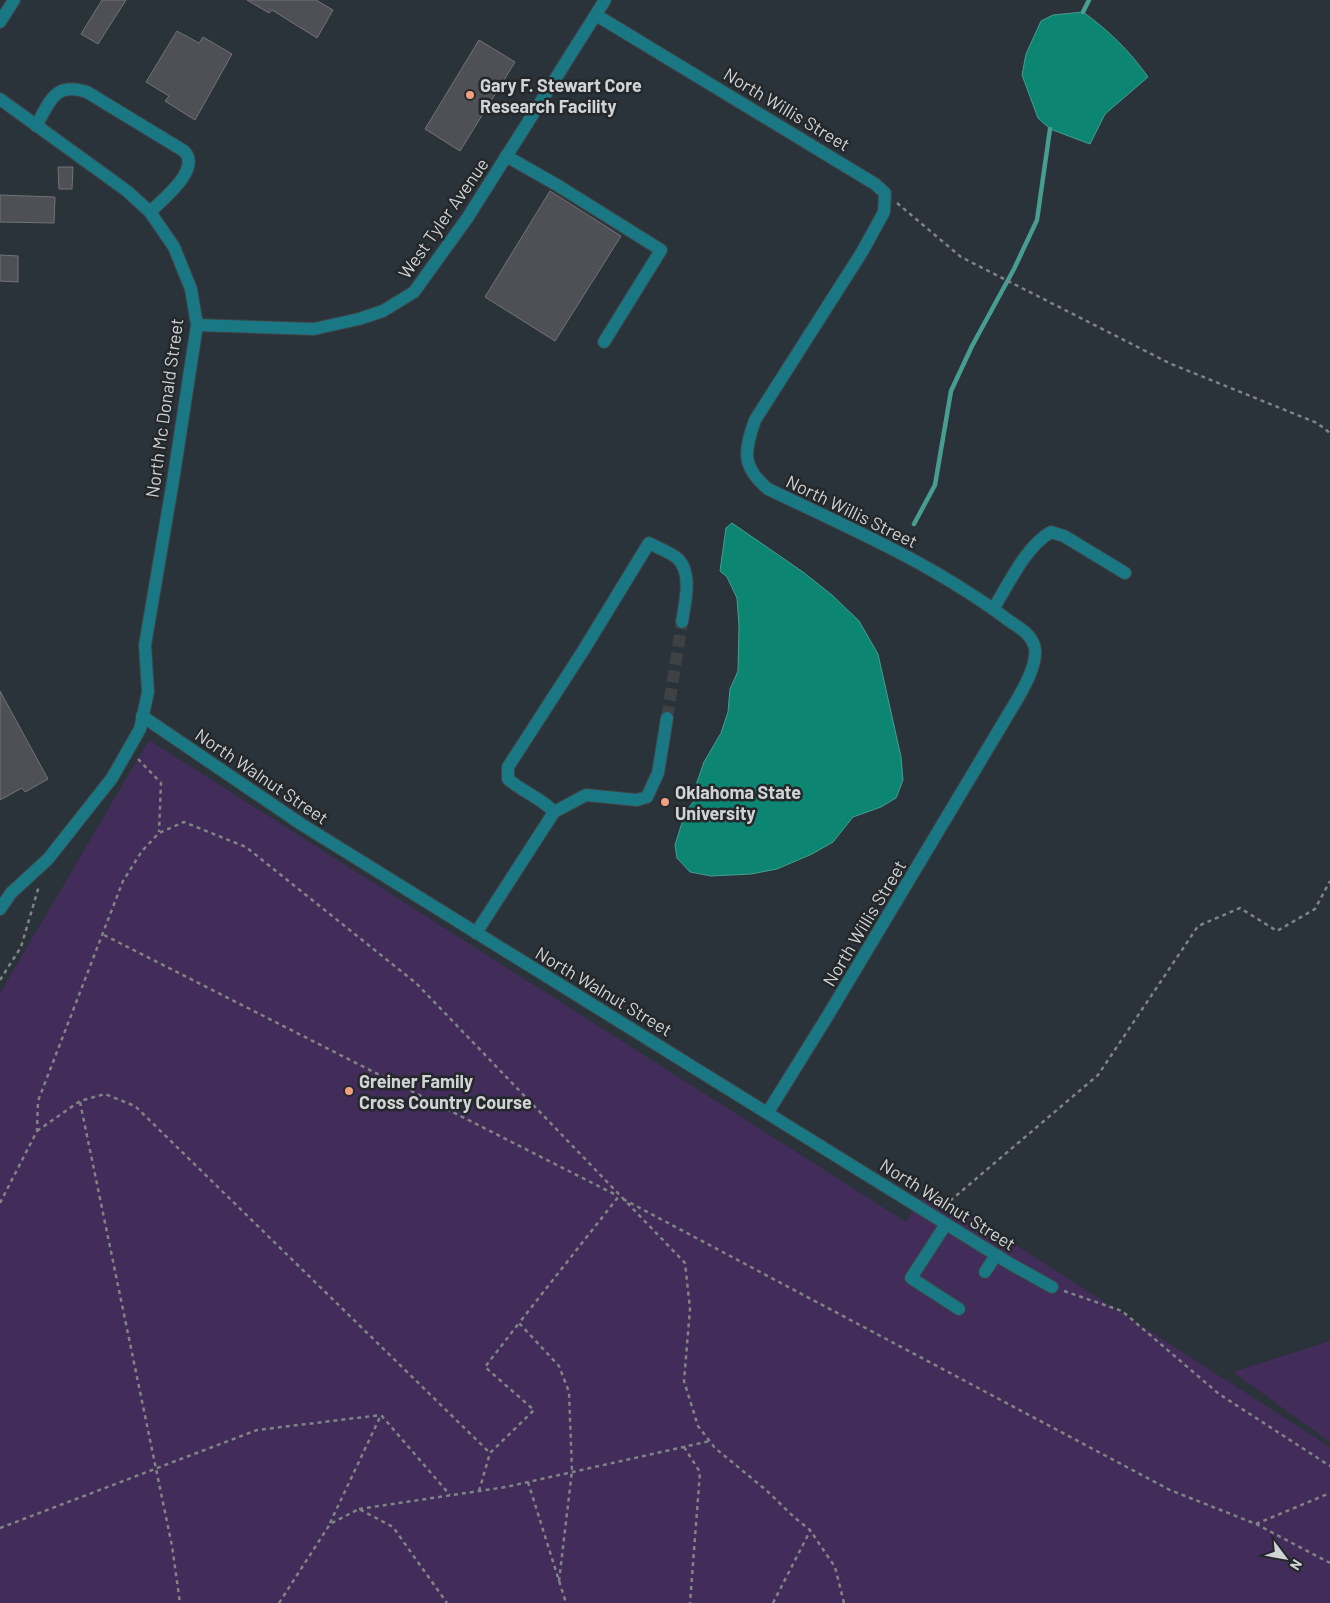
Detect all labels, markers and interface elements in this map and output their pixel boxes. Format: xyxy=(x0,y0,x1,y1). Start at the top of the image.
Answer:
street label: North Willis Street xyxy=(720,63,854,155)
place label: Gary F. Stewart Core Research Facility xyxy=(480,74,642,117)
marker: Gary F. Stewart Core Research Facility xyxy=(464,89,476,101)
street label: West Tyler Avenue xyxy=(393,153,493,283)
street label: North Mc Donald Street xyxy=(141,317,187,499)
street label: North Willis Street xyxy=(783,470,921,552)
street label: North Walnut Street xyxy=(191,723,333,829)
place label: Oklahoma State University xyxy=(675,781,801,824)
marker: Oklahoma State University xyxy=(659,796,671,808)
street label: North Willis Street xyxy=(818,856,910,990)
street label: North Walnut Street xyxy=(532,942,676,1040)
place label: Greiner Family Cross Country Course xyxy=(359,1070,532,1113)
marker: Greiner Family Cross Country Course xyxy=(343,1085,355,1097)
street label: North Walnut Street xyxy=(876,1153,1020,1255)
north arrow xyxy=(1260,1533,1310,1583)
text: N xyxy=(1287,1557,1306,1574)

